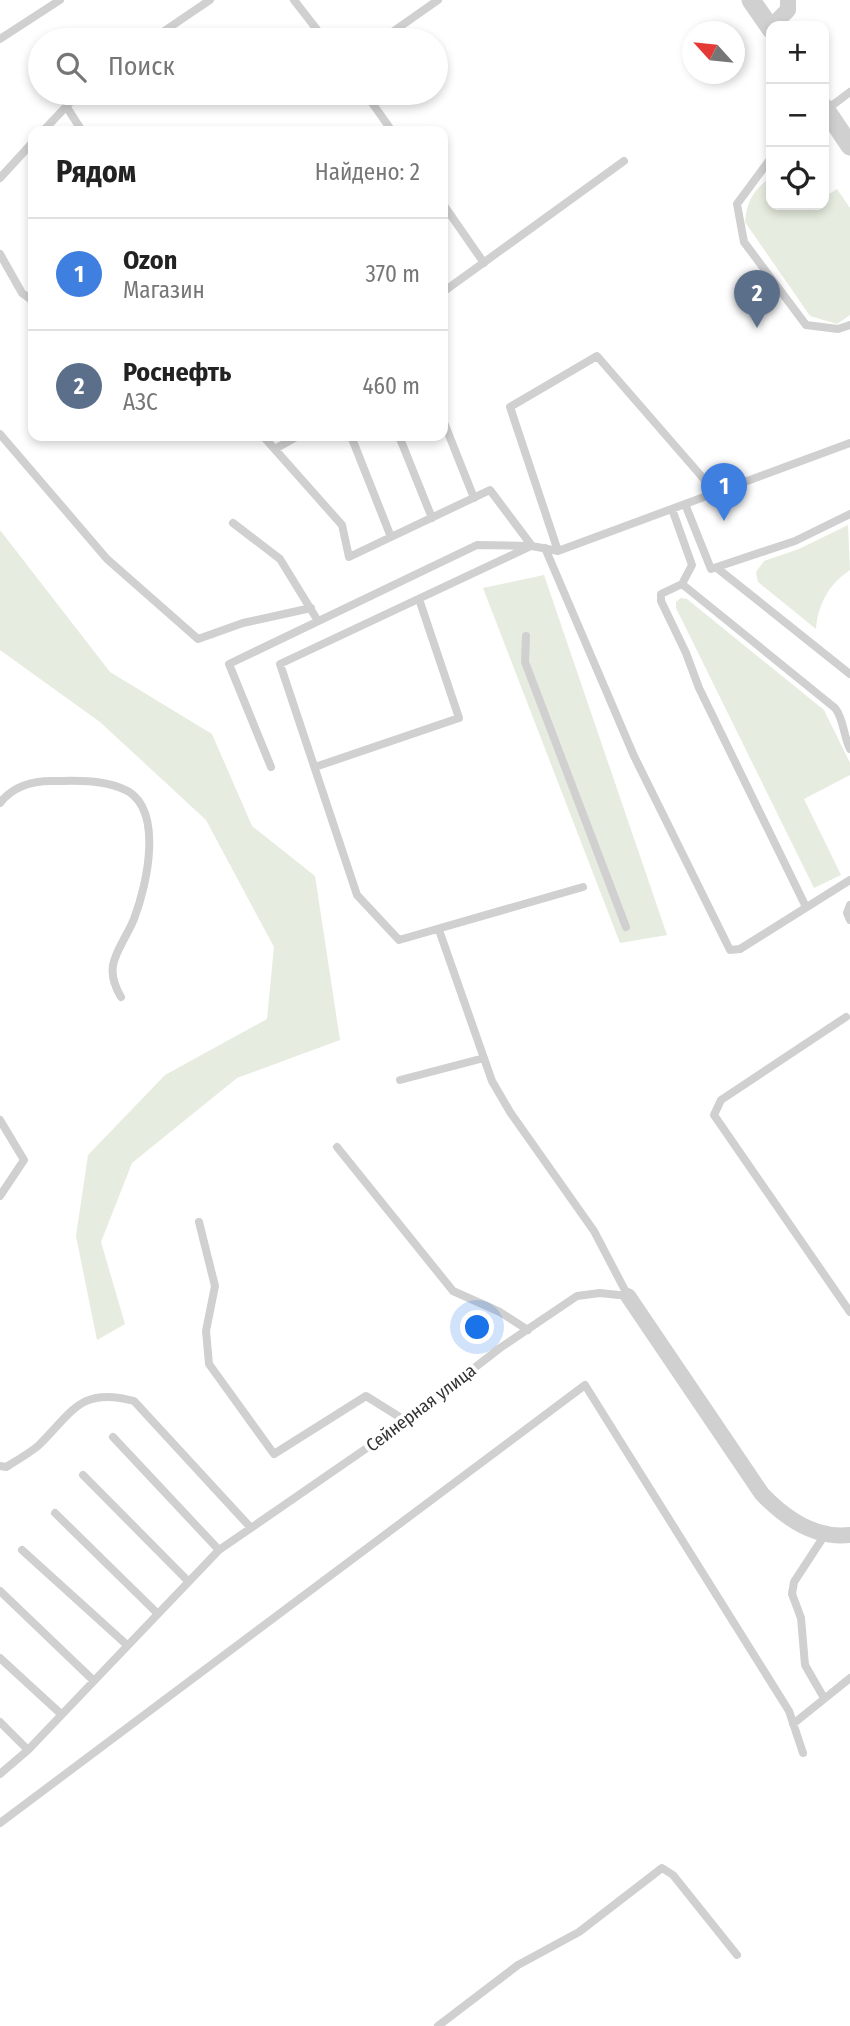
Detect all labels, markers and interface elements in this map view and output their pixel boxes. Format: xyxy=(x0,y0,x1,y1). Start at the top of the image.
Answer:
north arrow xyxy=(682,21,745,84)
map controls xyxy=(766,21,829,210)
button: + xyxy=(766,21,829,84)
search box xyxy=(28,28,448,105)
icon: search xyxy=(52,48,90,86)
text: Поиск xyxy=(108,51,175,82)
button: − xyxy=(766,84,829,147)
button: locate xyxy=(766,147,829,210)
text: Рядом xyxy=(56,154,136,190)
text: Найдено: 2 xyxy=(315,158,420,186)
text: Ozon xyxy=(123,245,177,276)
text: 1 xyxy=(74,260,84,288)
text: 370 m xyxy=(366,260,420,288)
pin: 2 xyxy=(734,270,780,328)
text: Магазин xyxy=(123,276,205,304)
text: Роснефть xyxy=(123,357,231,388)
text: 2 xyxy=(74,372,84,400)
text: 460 m xyxy=(362,372,420,400)
text: АЗС xyxy=(123,388,158,416)
pin: 1 xyxy=(701,463,747,521)
your location xyxy=(460,1310,494,1344)
street label: Сейнерная улица xyxy=(362,1359,480,1457)

